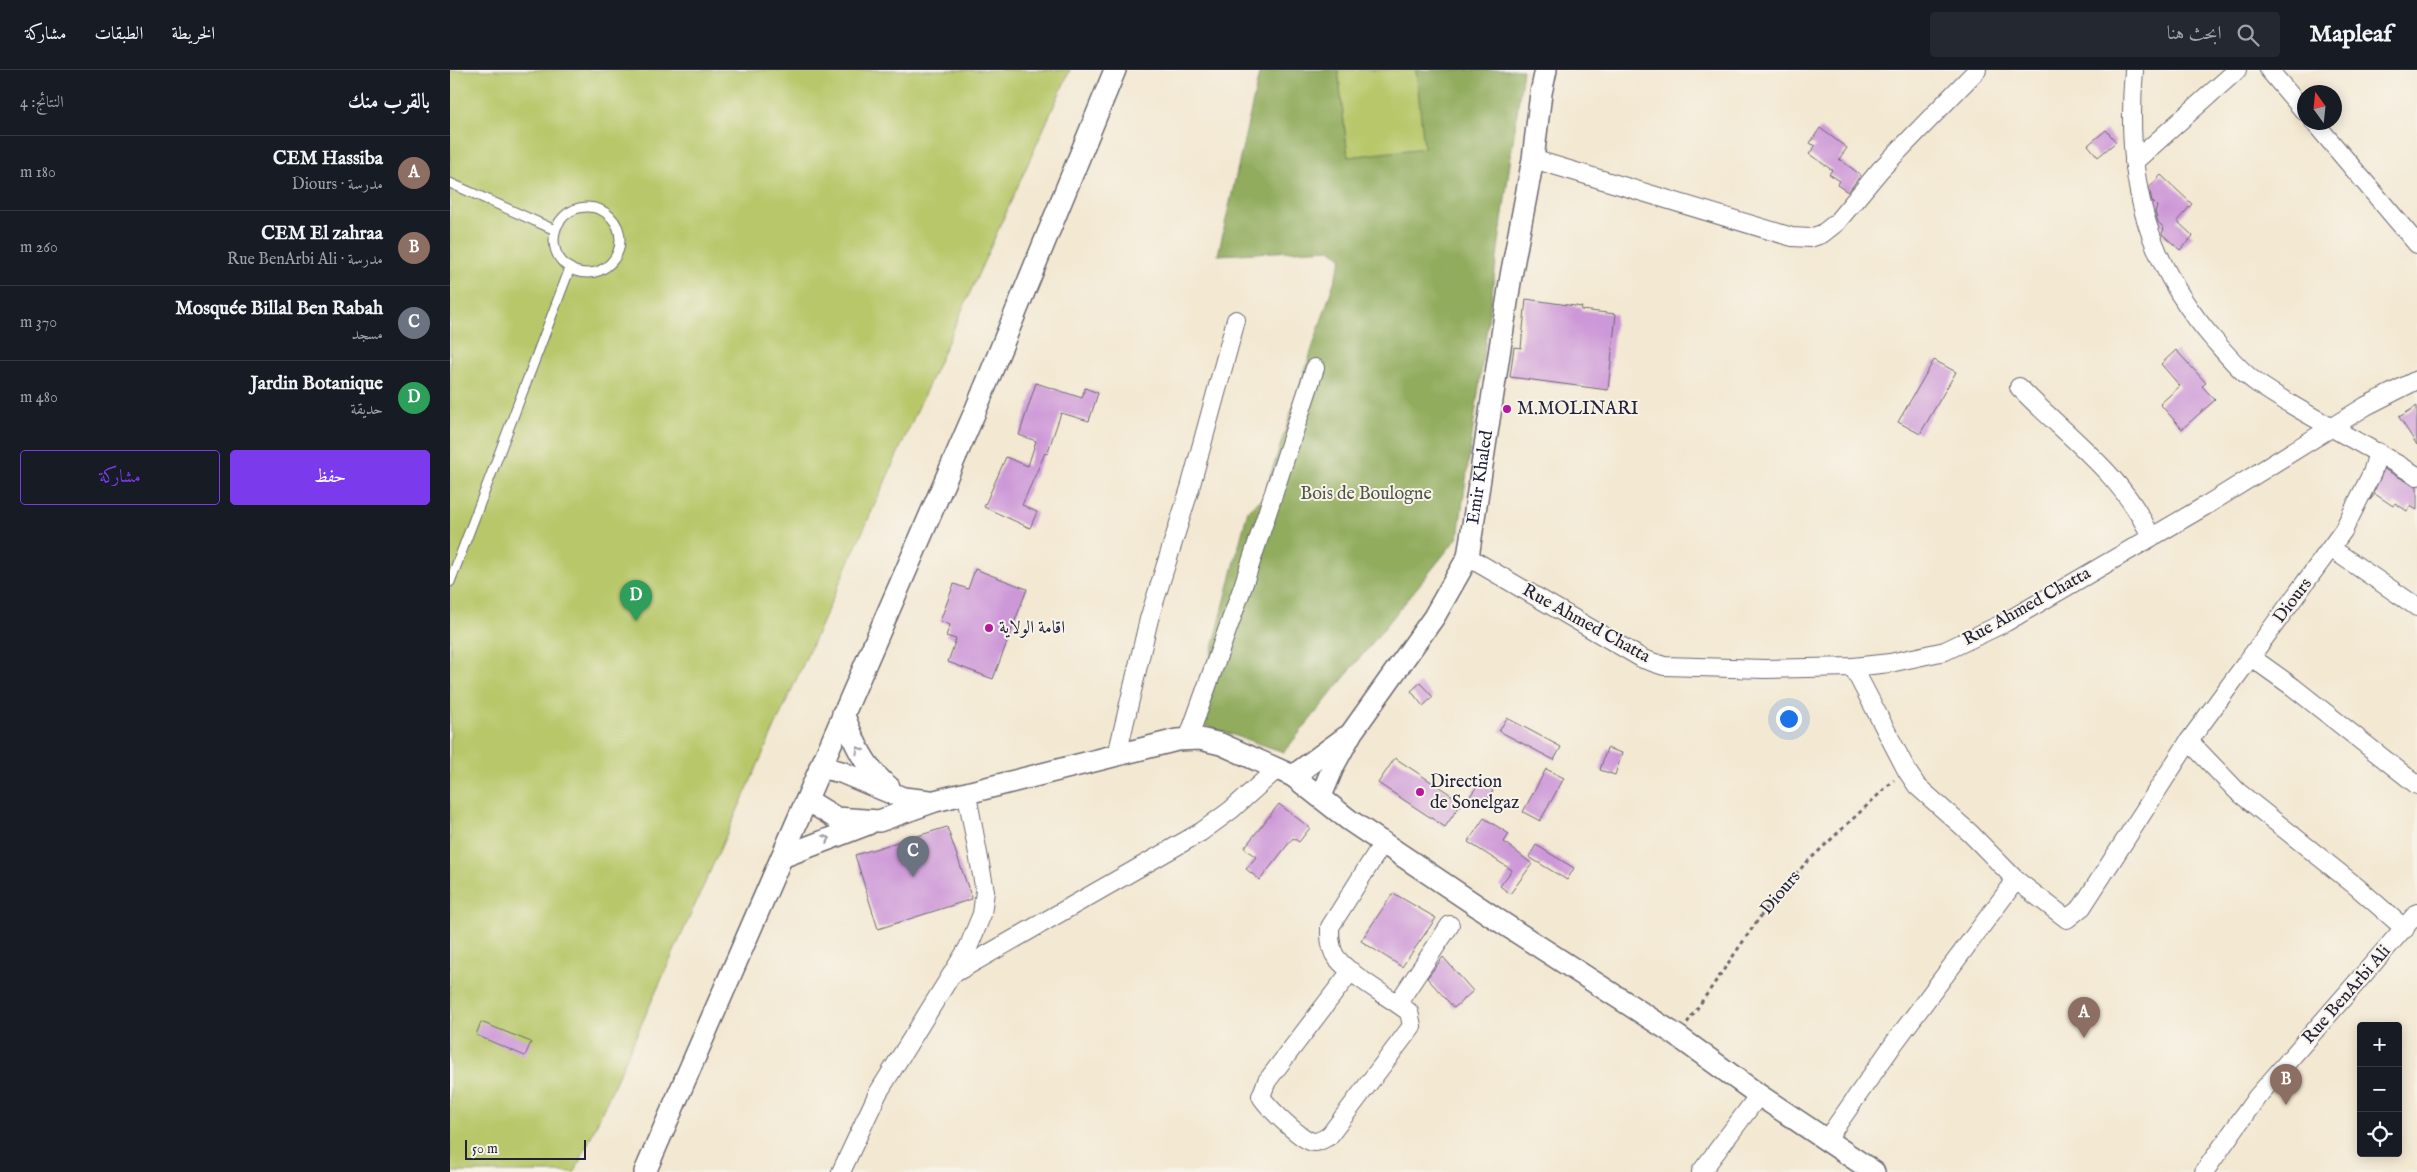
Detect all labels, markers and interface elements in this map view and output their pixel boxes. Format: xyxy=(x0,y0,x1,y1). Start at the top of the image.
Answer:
search box xyxy=(1930,12,2280,57)
text: Mapleaf xyxy=(2310,19,2392,50)
icon: search xyxy=(2234,21,2262,49)
text: ابحث هنا xyxy=(2167,22,2222,46)
text: مشاركة xyxy=(25,23,66,46)
text: الطبقات xyxy=(94,23,143,46)
text: الخريطة xyxy=(171,23,215,46)
north arrow xyxy=(2297,85,2342,130)
text: بالقرب منك xyxy=(348,89,430,116)
text: النتائج: 4 xyxy=(20,93,64,113)
text: CEM Hassiba xyxy=(273,147,383,171)
text: 180 m xyxy=(20,163,56,183)
text: A xyxy=(409,163,419,183)
text: مدرسة · Diours xyxy=(292,175,383,195)
text: CEM El zahraa xyxy=(261,222,383,246)
text: 260 m xyxy=(20,238,58,258)
text: B xyxy=(409,238,419,258)
text: مدرسة · Rue BenArbi Ali xyxy=(227,250,383,270)
text: Mosquée Billal Ben Rabah xyxy=(175,297,383,321)
text: 370 m xyxy=(20,313,57,333)
text: C xyxy=(408,313,420,333)
text: مسجد xyxy=(352,325,383,345)
text: Jardin Botanique xyxy=(250,372,383,396)
text: 480 m xyxy=(20,388,58,408)
text: D xyxy=(408,388,420,408)
place label: M.MOLINARI xyxy=(1517,398,1639,421)
text: حديقة xyxy=(351,400,383,420)
marker: M.MOLINARI xyxy=(1501,403,1513,415)
street label: Emir Khaled xyxy=(1462,428,1499,526)
button: مشاركة xyxy=(20,450,220,505)
button: حفظ xyxy=(230,450,430,505)
park label: Bois de Boulogne xyxy=(1300,483,1432,506)
street label: Rue Ahmed Chatta xyxy=(1959,562,2095,652)
street label: Diours xyxy=(2268,574,2318,628)
street label: Rue Ahmed Chatta xyxy=(1518,579,1654,669)
pin: D xyxy=(620,580,652,621)
place label: اقامة الولاية xyxy=(999,617,1065,640)
marker: اقامة الولاية xyxy=(983,622,995,634)
your location xyxy=(1776,706,1802,732)
one-way arrow xyxy=(855,746,865,755)
place label: Direction de Sonelgaz xyxy=(1430,771,1519,815)
marker: Direction de Sonelgaz xyxy=(1414,786,1426,798)
one-way arrow xyxy=(822,835,831,845)
pin: C xyxy=(897,836,929,877)
street label: Diours xyxy=(1756,866,1806,920)
street label: Rue BenArbi Ali xyxy=(2298,941,2396,1049)
pin: A xyxy=(2068,997,2100,1038)
map controls xyxy=(2357,1022,2402,1157)
button: + xyxy=(2357,1022,2402,1067)
pin: B xyxy=(2270,1064,2302,1105)
button: − xyxy=(2357,1067,2402,1112)
button: locate xyxy=(2357,1112,2402,1157)
scale bar xyxy=(465,1137,586,1160)
text: 50 m xyxy=(472,1140,498,1158)

